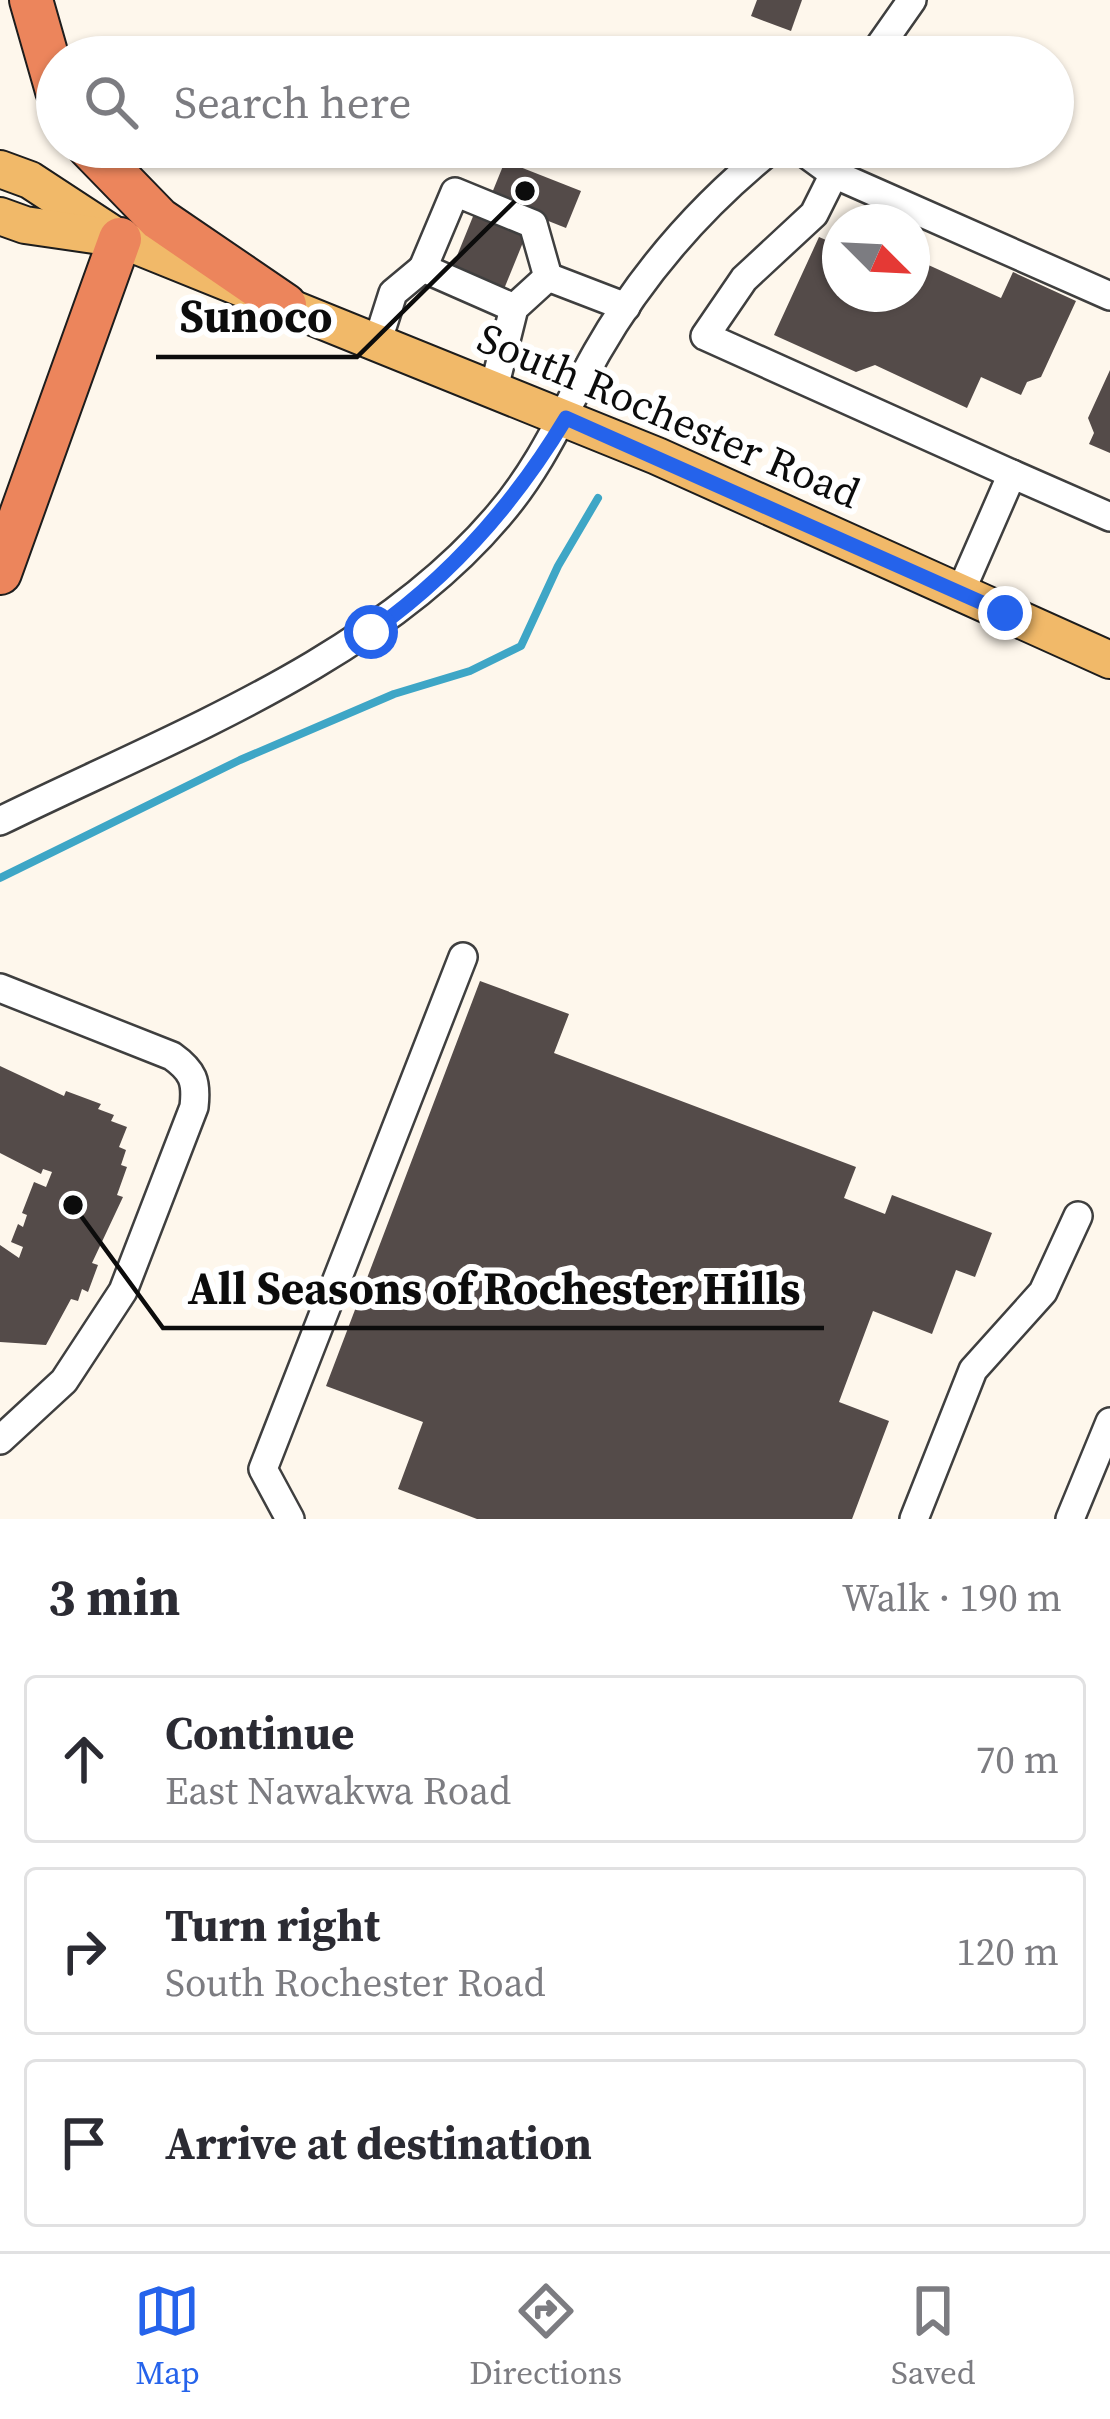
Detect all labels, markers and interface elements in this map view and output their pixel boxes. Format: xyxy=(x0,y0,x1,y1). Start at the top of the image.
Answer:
search box xyxy=(36,36,1074,168)
icon: search xyxy=(78,69,144,135)
text: Search here xyxy=(174,71,411,133)
north arrow xyxy=(822,204,930,312)
callout: Sunoco xyxy=(156,276,357,357)
text: Sunoco xyxy=(180,285,332,347)
street label: South Rochester Road xyxy=(469,308,869,522)
route end xyxy=(978,586,1032,640)
route start xyxy=(344,605,398,659)
callout: All Seasons of Rochester Hills xyxy=(163,1247,824,1328)
text: All Seasons of Rochester Hills xyxy=(187,1257,801,1319)
text: 3 min xyxy=(48,1562,180,1632)
text: Walk · 190 m xyxy=(842,1571,1062,1624)
text: Continue xyxy=(165,1702,354,1764)
icon: ahead xyxy=(51,1726,117,1792)
text: 70 m xyxy=(976,1733,1059,1786)
text: East Nawakwa Road xyxy=(165,1764,511,1817)
text: Turn right xyxy=(165,1894,380,1956)
icon: right xyxy=(51,1918,117,1984)
text: 120 m xyxy=(956,1925,1059,1978)
text: South Rochester Road xyxy=(165,1956,546,2009)
icon: arrive xyxy=(51,2110,117,2176)
text: Arrive at destination xyxy=(165,2112,592,2174)
tab: Map xyxy=(134,2278,200,2395)
tab: Directions xyxy=(469,2278,622,2395)
tab: Saved xyxy=(891,2278,976,2395)

